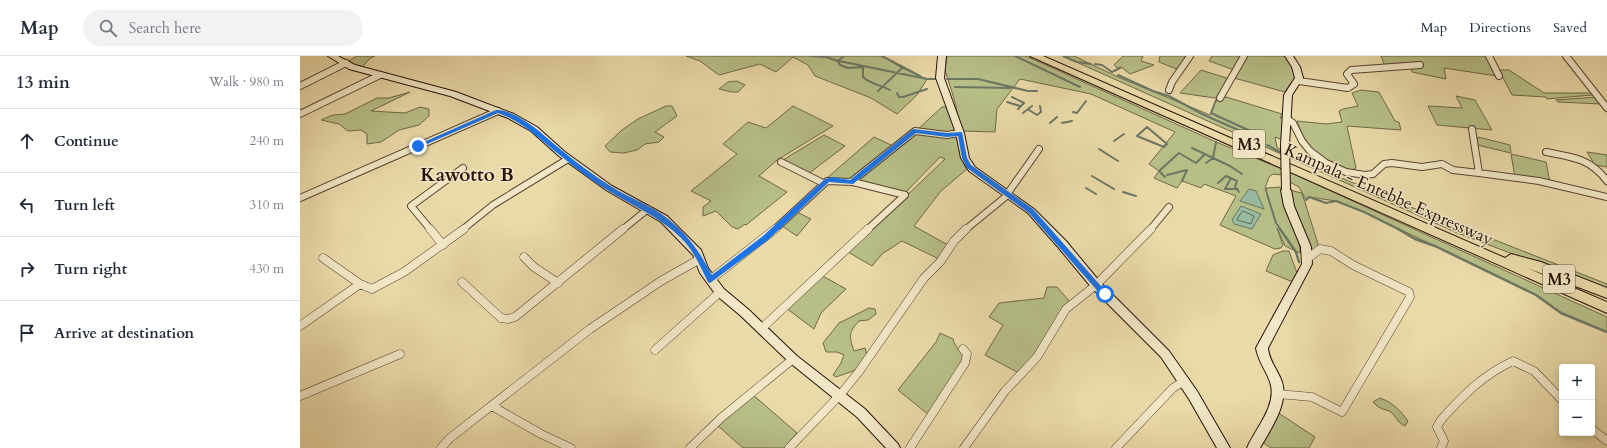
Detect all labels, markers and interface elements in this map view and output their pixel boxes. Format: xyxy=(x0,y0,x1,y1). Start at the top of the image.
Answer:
search box xyxy=(83,10,363,46)
text: Map xyxy=(20,15,59,41)
icon: search xyxy=(97,17,119,39)
text: Search here xyxy=(129,18,201,38)
text: Map xyxy=(1421,18,1447,37)
text: Directions xyxy=(1469,18,1531,37)
text: Saved xyxy=(1553,18,1587,37)
text: 13 min xyxy=(16,71,70,94)
text: Walk · 980 m xyxy=(209,73,284,91)
icon: ahead xyxy=(16,130,38,152)
road number: M3 xyxy=(1233,130,1265,158)
text: Continue xyxy=(54,131,119,151)
text: 240 m xyxy=(250,132,284,150)
route end xyxy=(409,137,427,155)
street label: Kampala - Entebbe Expressway xyxy=(1281,138,1497,251)
district label: Kawotto B xyxy=(420,162,514,188)
icon: left xyxy=(16,194,38,216)
text: Turn left xyxy=(54,195,115,215)
text: 310 m xyxy=(250,196,284,214)
icon: right xyxy=(16,258,38,280)
text: Turn right xyxy=(54,259,127,279)
text: 430 m xyxy=(250,260,284,278)
road number: M3 xyxy=(1543,265,1575,293)
route start xyxy=(1096,285,1114,303)
icon: arrive xyxy=(16,322,38,344)
text: Arrive at destination xyxy=(54,323,194,343)
map controls xyxy=(1559,364,1595,436)
button: + xyxy=(1559,364,1595,400)
button: − xyxy=(1559,400,1595,436)

